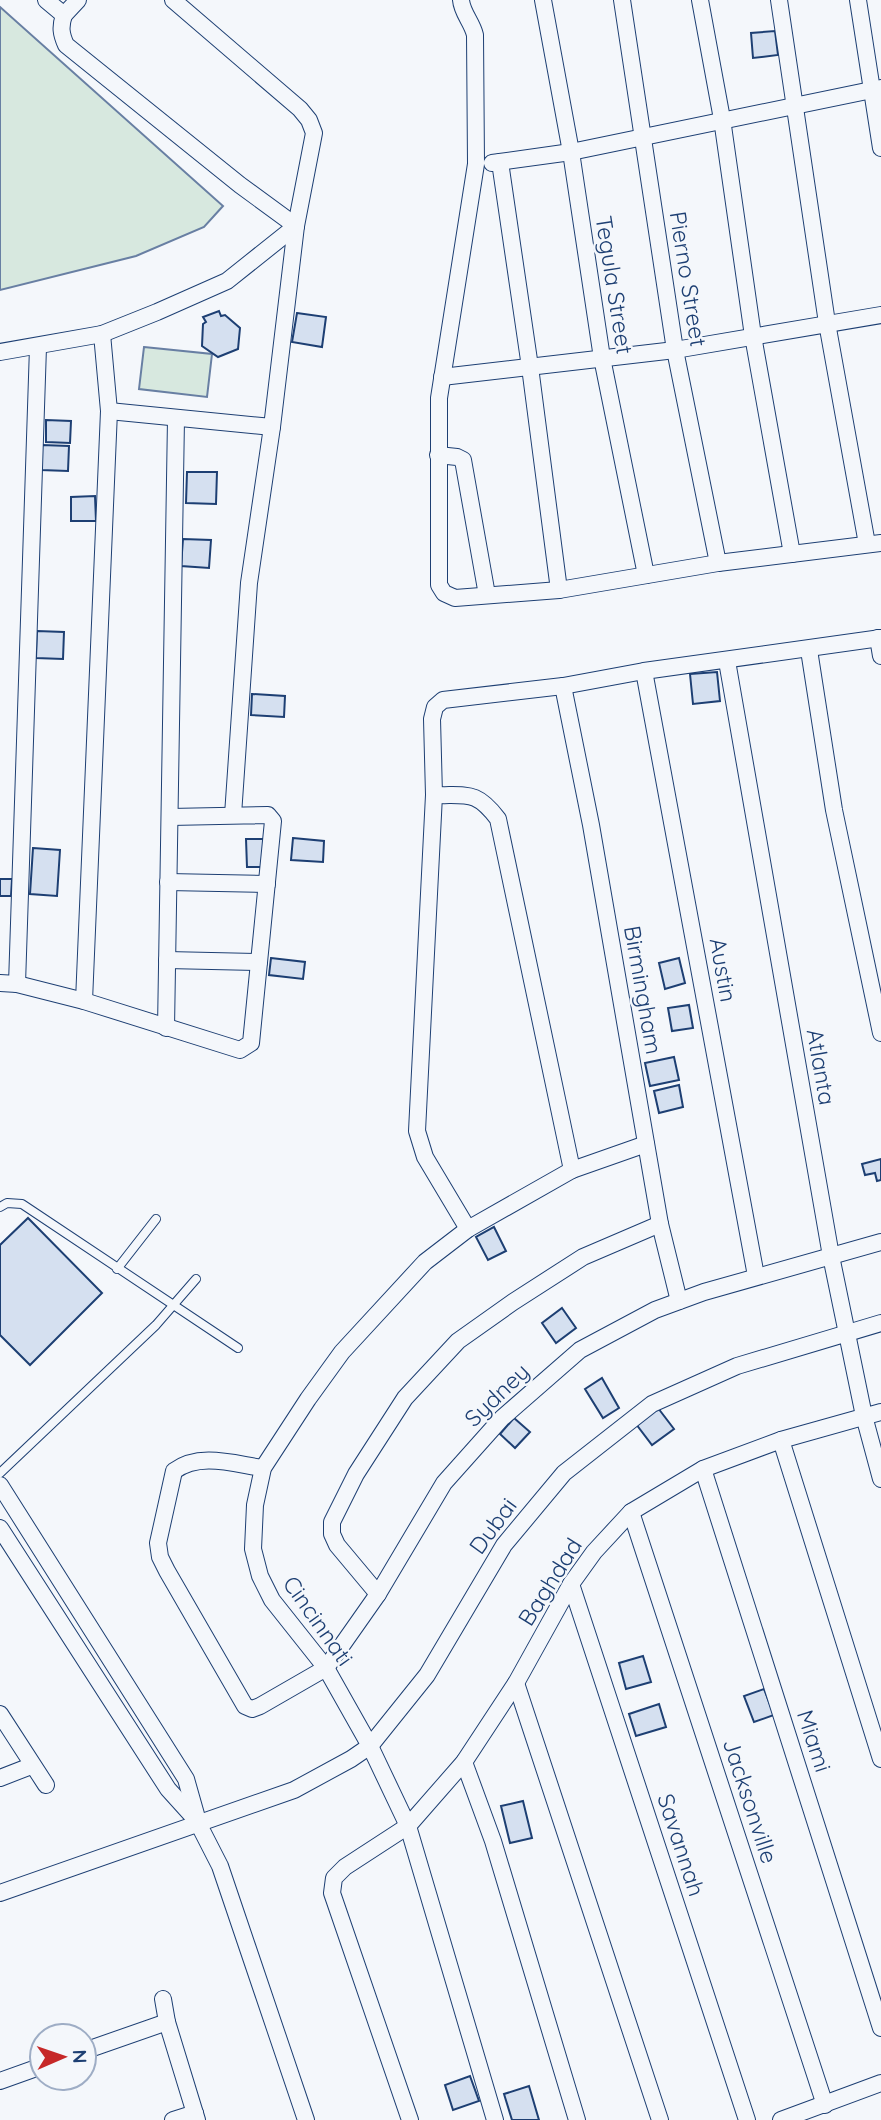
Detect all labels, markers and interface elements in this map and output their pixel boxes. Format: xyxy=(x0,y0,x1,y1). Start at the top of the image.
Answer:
street label: Pierno Street xyxy=(663,209,714,349)
street label: Tegula Street xyxy=(589,214,640,356)
street label: Birmingham xyxy=(618,923,669,1057)
street label: Austin xyxy=(704,936,743,1004)
street label: Atlanta xyxy=(801,1027,842,1107)
street label: Sydney xyxy=(458,1357,535,1433)
street label: Dubai xyxy=(463,1492,523,1559)
street label: Baghdad xyxy=(511,1532,588,1631)
street label: Cincinnati xyxy=(277,1570,360,1671)
street label: Miami xyxy=(791,1706,838,1776)
street label: Jacksonville xyxy=(717,1735,784,1867)
street label: Savannah xyxy=(651,1790,712,1900)
north arrow xyxy=(28,2022,98,2092)
text: N xyxy=(68,2049,92,2064)

